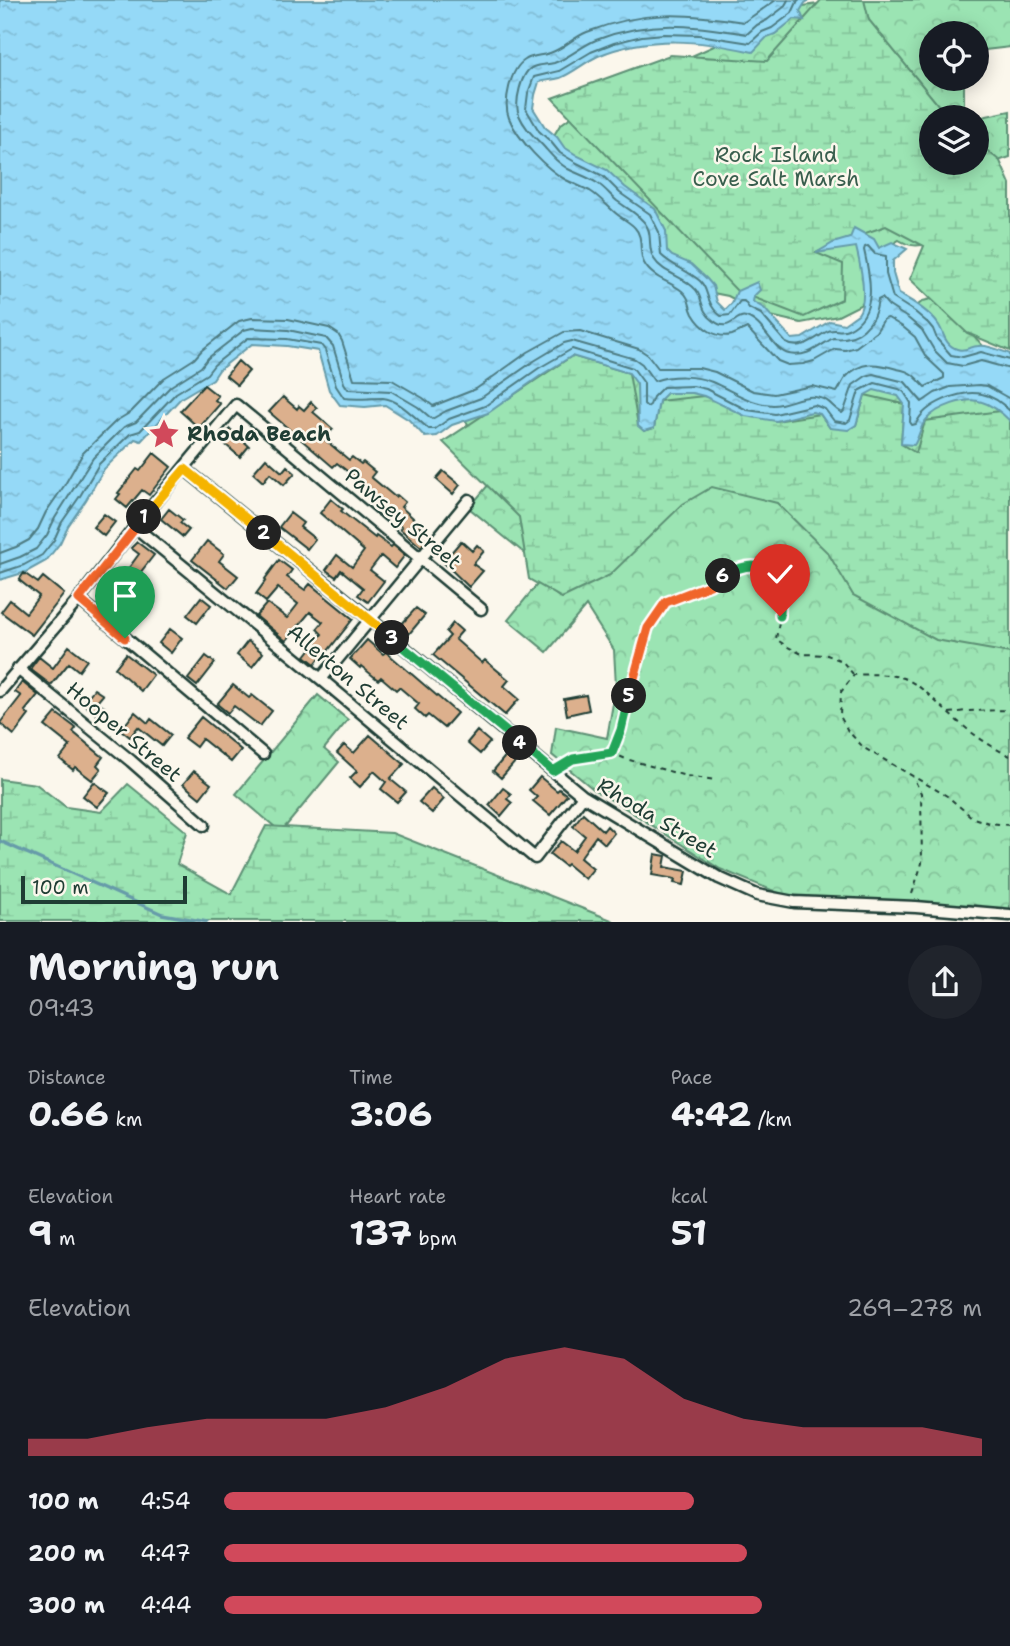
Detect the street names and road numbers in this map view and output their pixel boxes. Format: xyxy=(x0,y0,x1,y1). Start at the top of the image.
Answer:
street label: Pawsey Street xyxy=(339,462,467,576)
street label: Allerton Street xyxy=(281,618,415,736)
street label: Hooper Street xyxy=(60,675,188,789)
street label: Rhoda Street xyxy=(592,771,722,865)

